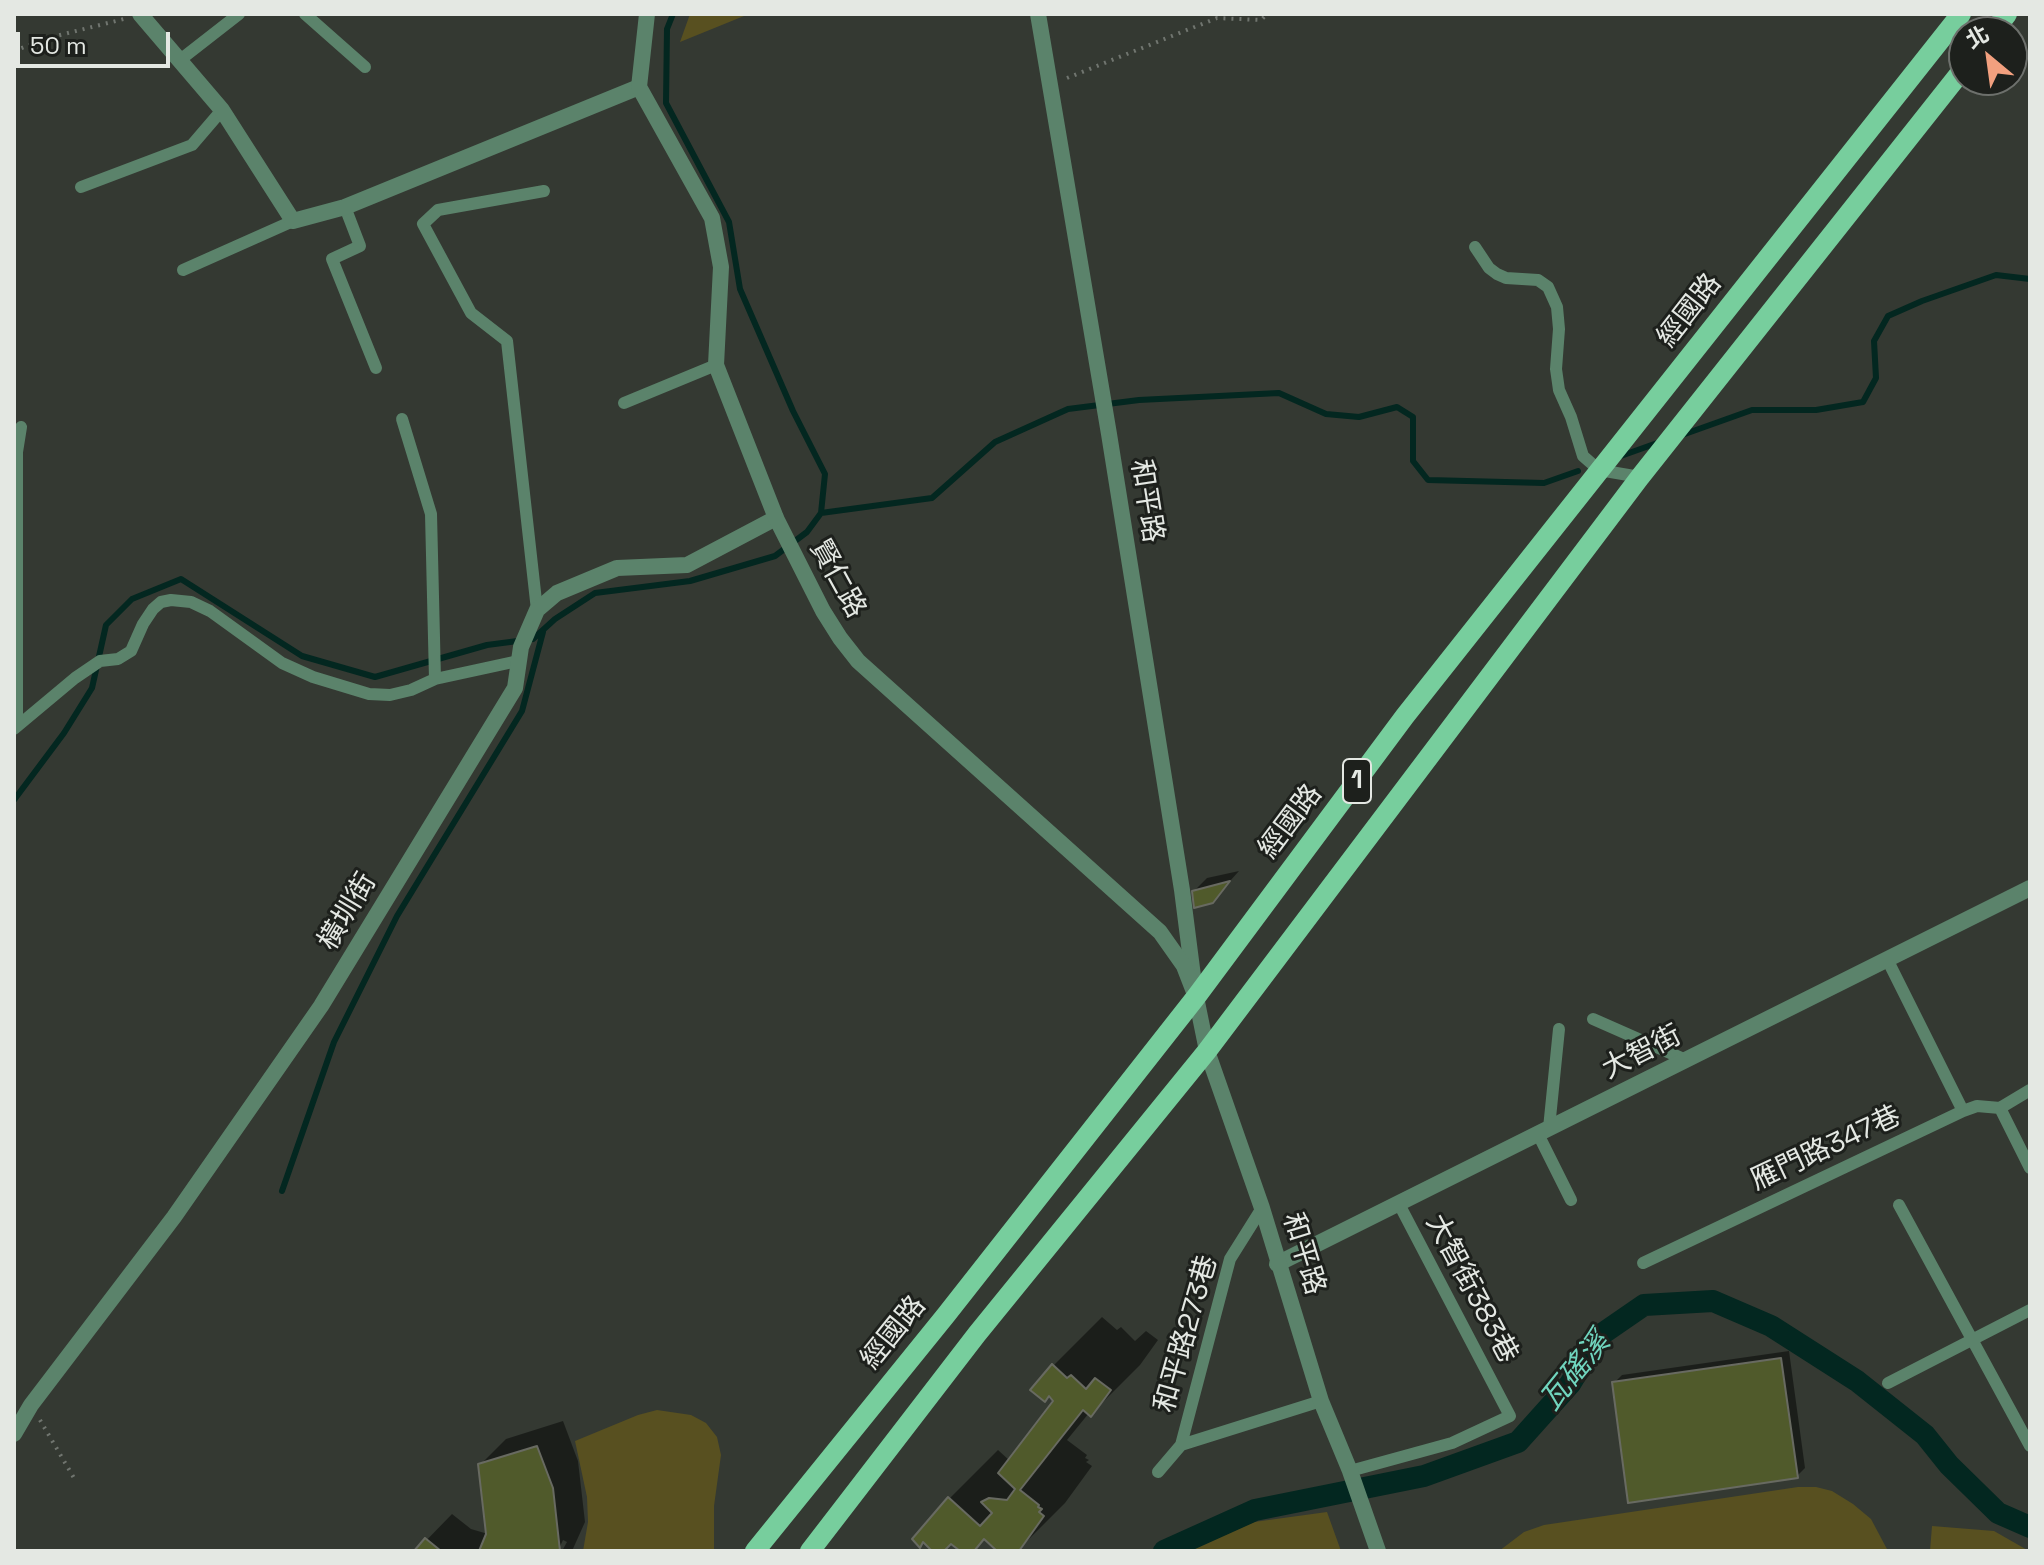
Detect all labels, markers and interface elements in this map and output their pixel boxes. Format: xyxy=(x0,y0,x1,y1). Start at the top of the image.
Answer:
scale bar xyxy=(20,16,174,66)
north arrow xyxy=(1948,16,2028,96)
text: 北 xyxy=(1961,19,1994,54)
text: 50 m xyxy=(30,30,87,61)
street label: 經國路 xyxy=(1651,268,1729,354)
street label: 和平路 xyxy=(1123,457,1169,545)
street label: 賢仁路 xyxy=(802,534,872,624)
road number: 1 xyxy=(1343,759,1371,803)
street label: 經國路 xyxy=(1252,778,1330,866)
street label: 橫圳街 xyxy=(312,867,384,957)
street label: 大智街 xyxy=(1597,1019,1687,1087)
street label: 雁門路347巷 xyxy=(1746,1100,1906,1198)
street label: 和平路 xyxy=(1275,1209,1331,1299)
street label: 大智街383巷 xyxy=(1418,1209,1524,1369)
street label: 和平路273巷 xyxy=(1149,1252,1225,1416)
street label: 經國路 xyxy=(855,1290,933,1376)
water label: 瓦磘溪 xyxy=(1534,1326,1618,1418)

